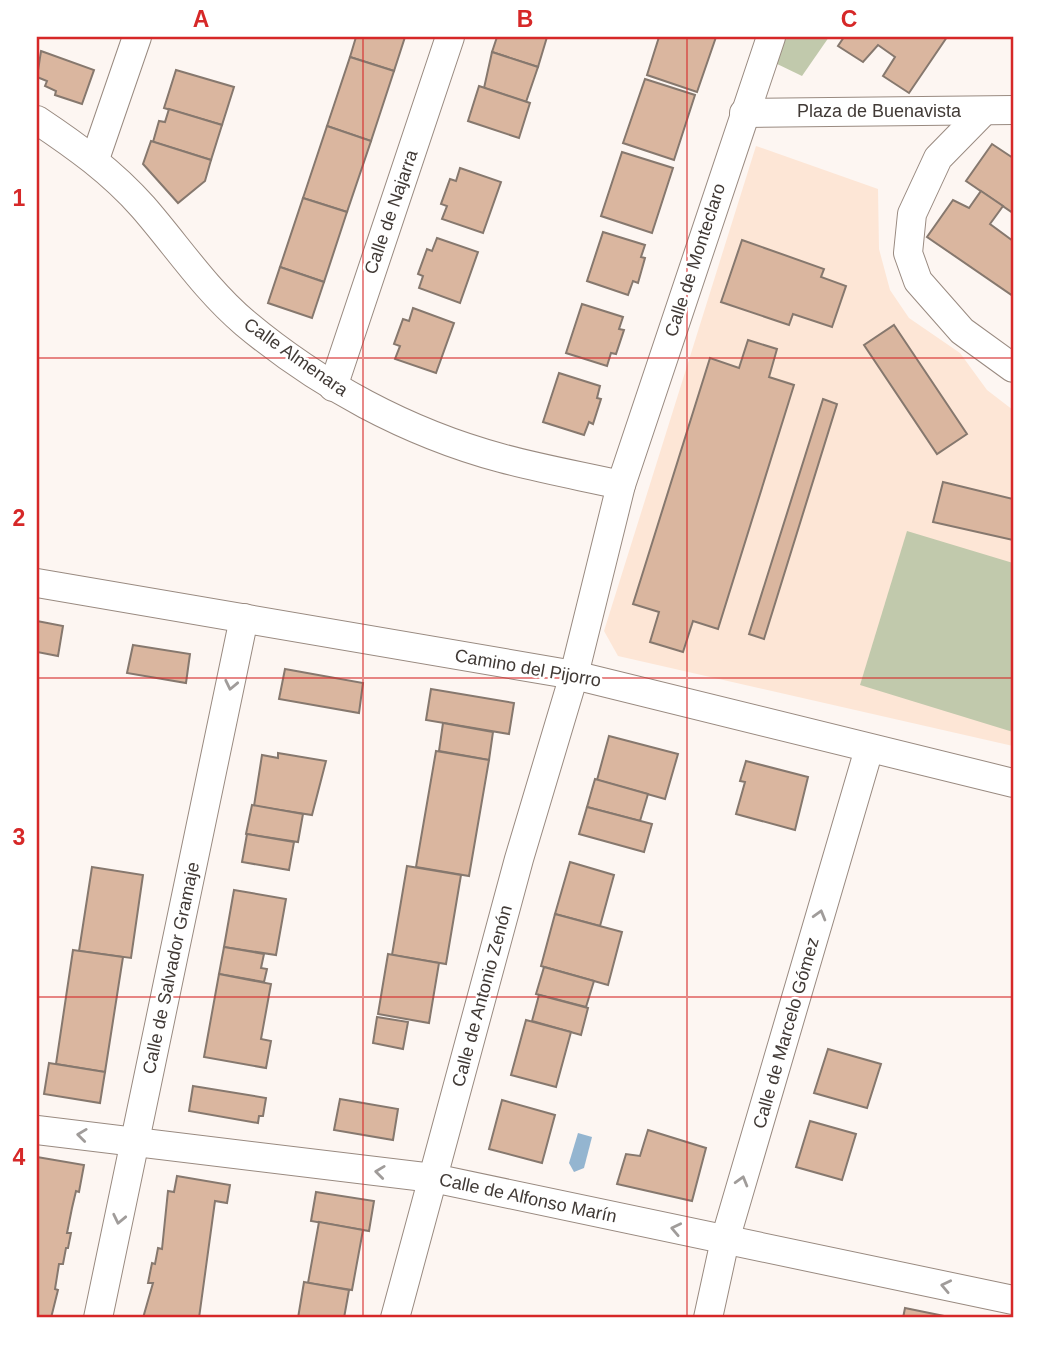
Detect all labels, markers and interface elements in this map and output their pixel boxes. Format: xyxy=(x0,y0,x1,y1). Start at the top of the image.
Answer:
text: A xyxy=(193,6,209,32)
text: B xyxy=(517,6,533,32)
text: C xyxy=(841,6,857,32)
street label: Plaza de Buenavista xyxy=(797,101,962,121)
street label: Calle de Najarra xyxy=(360,146,422,277)
street label: Calle de Monteclaro xyxy=(661,181,729,339)
text: 1 xyxy=(13,185,26,211)
street label: Calle Almenara xyxy=(240,314,353,401)
text: 2 xyxy=(13,505,25,531)
street label: Camino del Pijorro xyxy=(453,645,603,691)
one-way arrow xyxy=(224,679,239,691)
text: 3 xyxy=(13,824,25,850)
street label: Calle de Salvador Gramaje xyxy=(139,860,203,1076)
street label: Calle de Antonio Zenón xyxy=(448,903,516,1089)
one-way arrow xyxy=(812,910,827,922)
street label: Calle de Marcelo Gómez xyxy=(749,935,823,1131)
one-way arrow xyxy=(76,1128,88,1143)
text: 4 xyxy=(13,1144,26,1170)
one-way arrow xyxy=(375,1165,386,1180)
street label: Calle de Alfonso Marín xyxy=(437,1169,619,1227)
one-way arrow xyxy=(734,1175,749,1187)
one-way arrow xyxy=(112,1213,127,1225)
one-way arrow xyxy=(670,1223,682,1238)
one-way arrow xyxy=(940,1279,952,1294)

